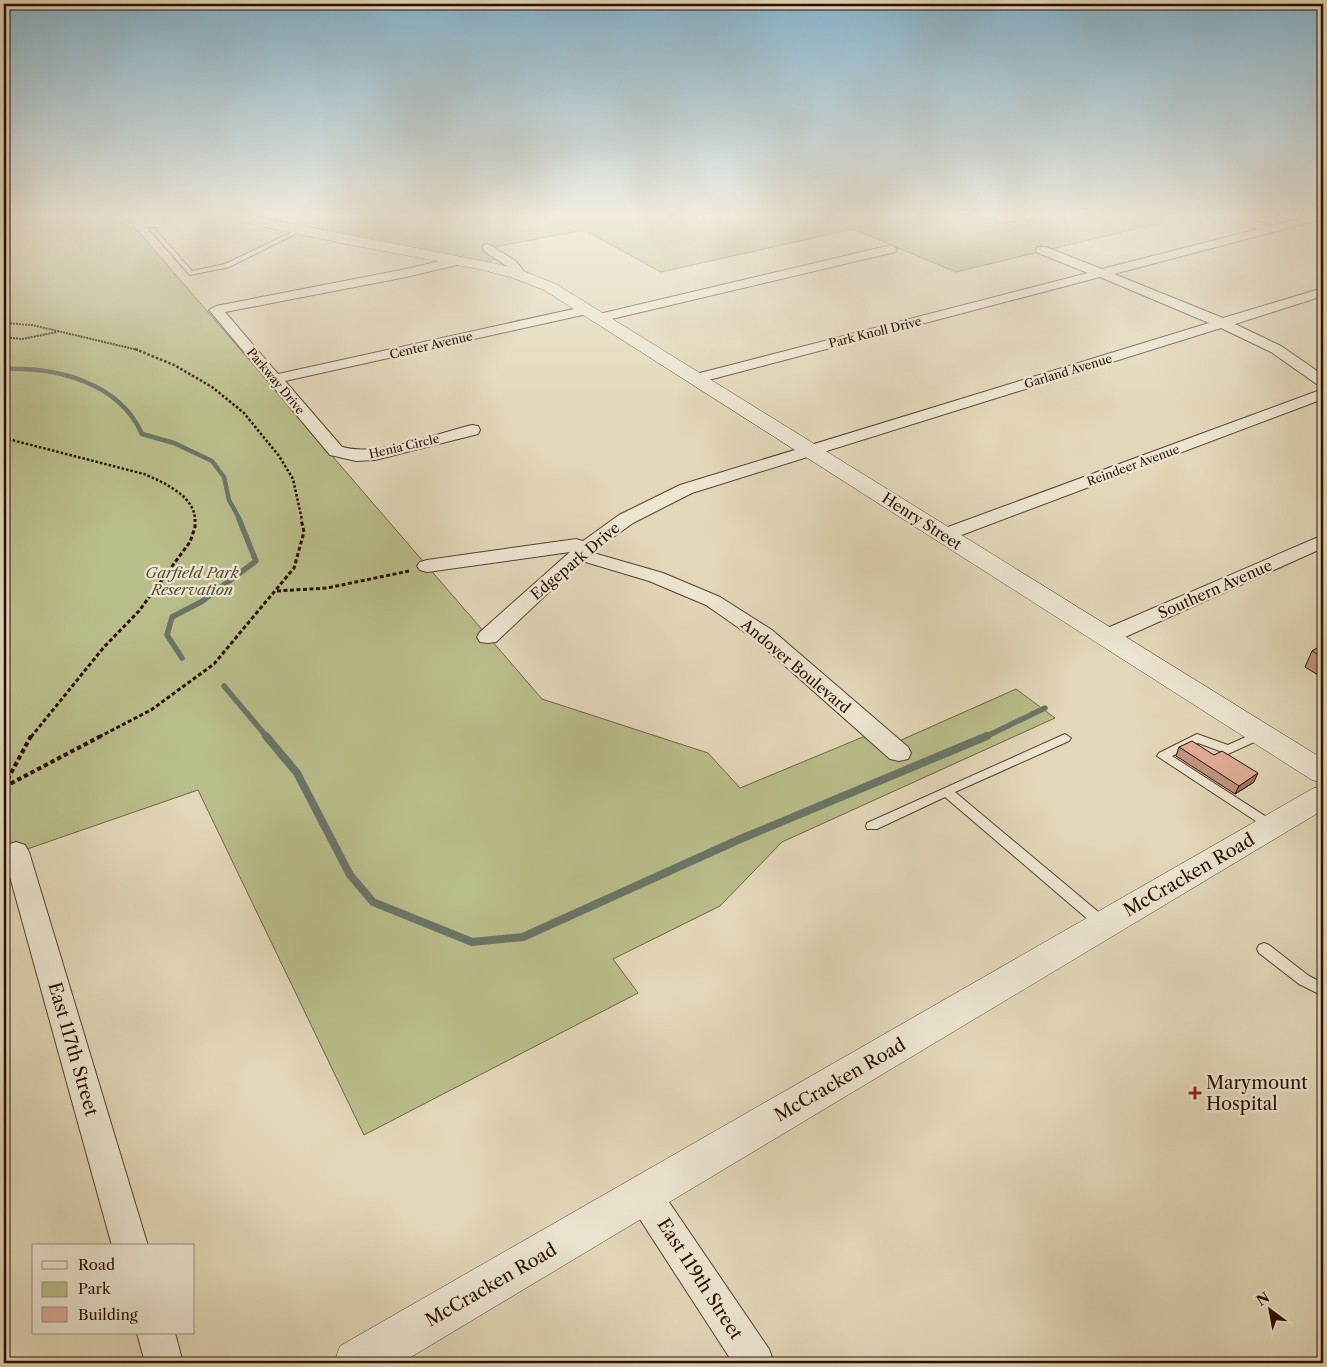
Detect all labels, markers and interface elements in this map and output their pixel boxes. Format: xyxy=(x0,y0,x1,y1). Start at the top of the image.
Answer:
street label: Park Knoll Drive xyxy=(827,313,923,351)
street label: Center Avenue xyxy=(388,328,474,362)
street label: Parkway Drive xyxy=(244,345,308,417)
street label: Garland Avenue xyxy=(1022,350,1114,391)
street label: Henia Circle xyxy=(367,431,441,461)
street label: Reindeer Avenue xyxy=(1085,441,1182,489)
street label: Henry Street xyxy=(879,488,966,554)
street label: Edgepark Drive xyxy=(527,518,623,604)
street label: Southern Avenue xyxy=(1155,555,1275,623)
park label: Garfield Park Reservation xyxy=(145,563,239,599)
street label: Andover Boulevard xyxy=(737,614,855,717)
street label: McCracken Road xyxy=(1119,828,1259,922)
street label: East 117th Street xyxy=(43,980,103,1119)
street label: McCracken Road xyxy=(770,1033,910,1127)
place label: Marymount Hospital xyxy=(1206,1072,1308,1115)
marker: Marymount Hospital xyxy=(1188,1086,1202,1100)
street label: East 119th Street xyxy=(653,1214,748,1344)
street label: McCracken Road xyxy=(421,1238,561,1332)
legend xyxy=(32,1244,195,1334)
text: Road xyxy=(78,1255,115,1274)
text: Park xyxy=(78,1279,112,1298)
north arrow xyxy=(1244,1284,1294,1334)
text: N xyxy=(1253,1288,1273,1310)
text: Building xyxy=(78,1305,138,1324)

